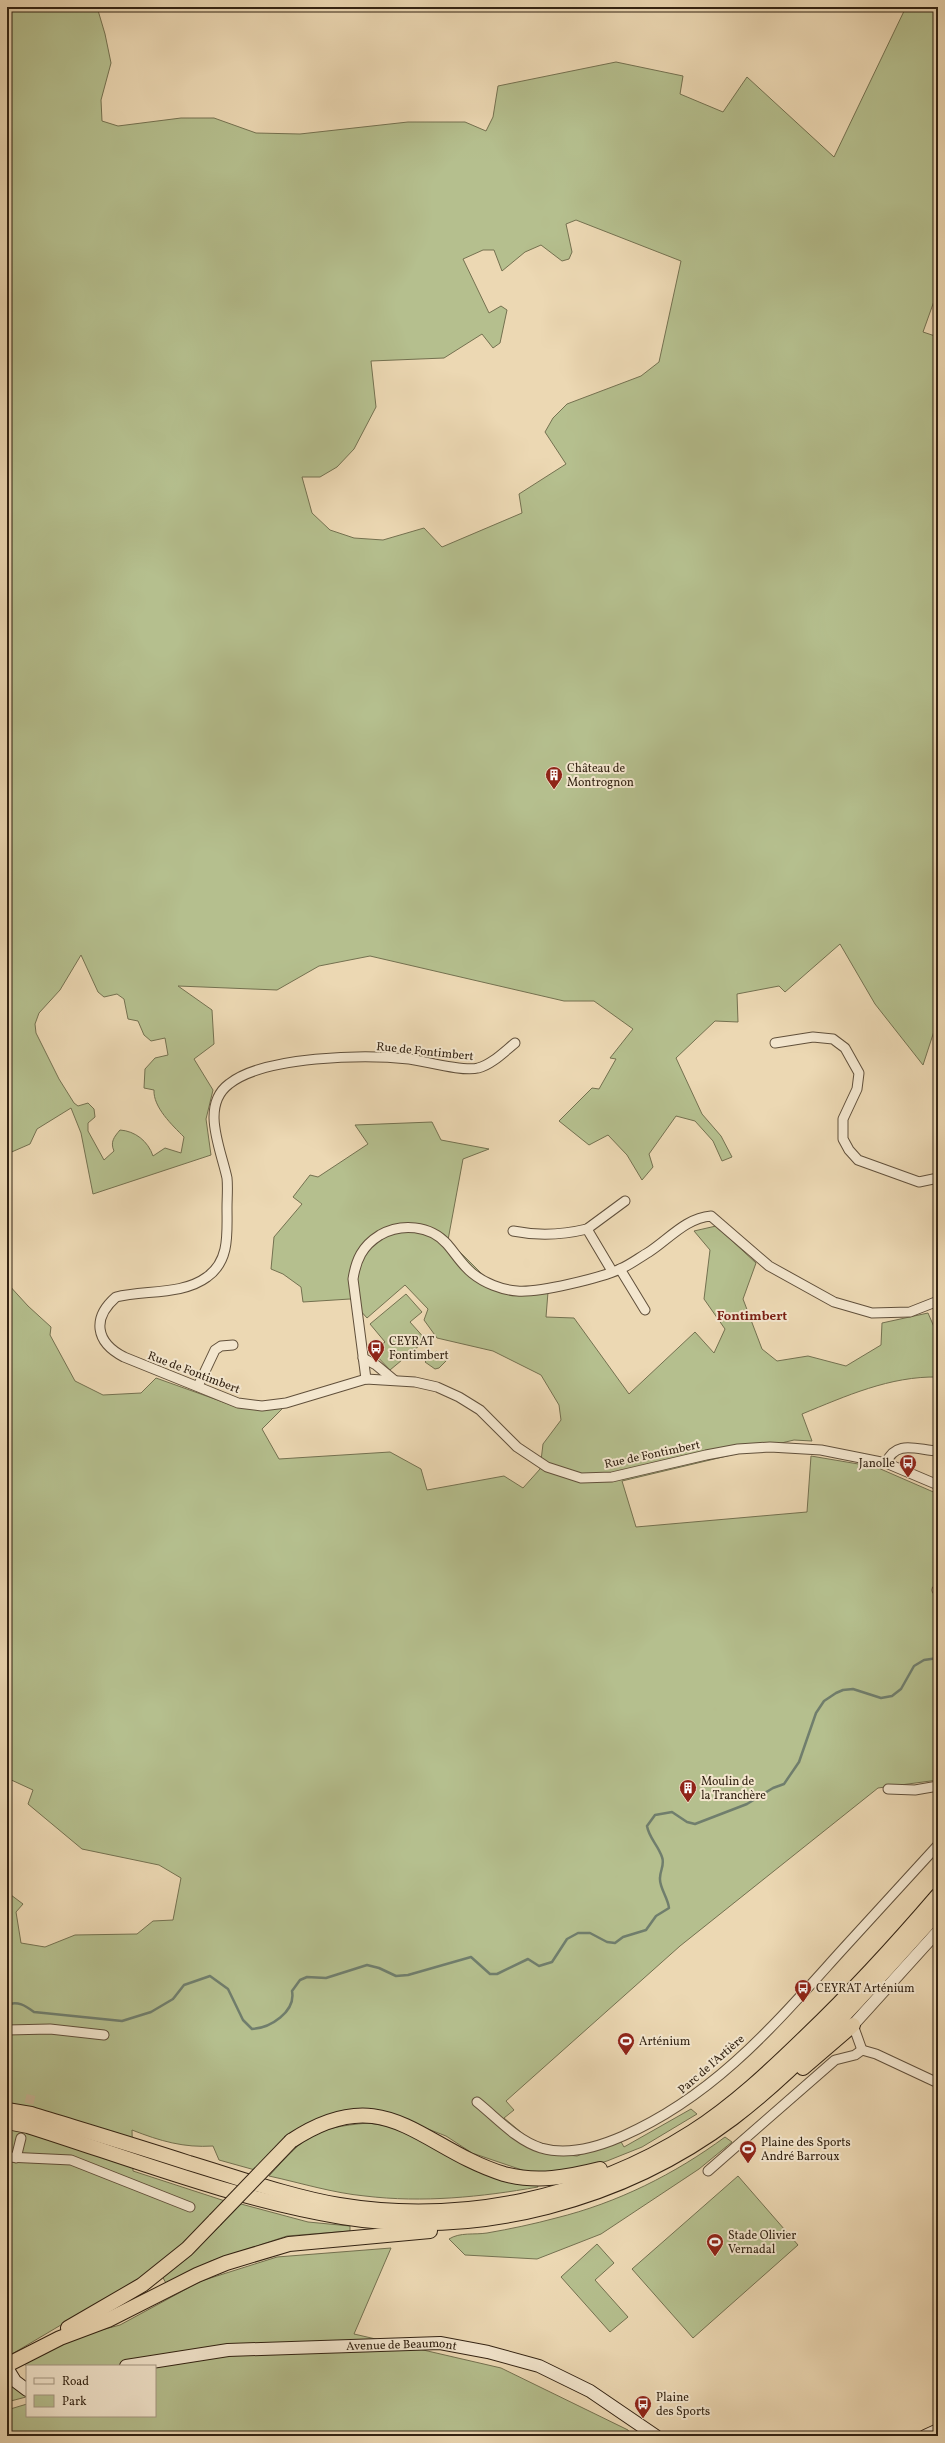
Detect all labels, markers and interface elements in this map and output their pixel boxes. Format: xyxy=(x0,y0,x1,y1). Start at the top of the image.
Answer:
place label: Château de Montrognon xyxy=(567,761,634,791)
building icon: Château de Montrognon xyxy=(544,765,564,790)
street label: Rue de Fontimbert xyxy=(376,1039,474,1065)
district label: Fontimbert xyxy=(717,1308,787,1326)
place label: CEYRAT Fontimbert xyxy=(389,1334,449,1364)
bus stop icon: CEYRAT Fontimbert xyxy=(366,1338,386,1363)
street label: Rue de Fontimbert xyxy=(145,1348,242,1398)
street label: Rue de Fontimbert xyxy=(603,1437,702,1473)
bus stop icon: Janolle xyxy=(898,1453,918,1478)
place label: Janolle xyxy=(859,1456,895,1472)
place label: Moulin de la Tranchère xyxy=(701,1774,766,1804)
building icon: Moulin de la Tranchère xyxy=(678,1778,698,1803)
bus stop icon: CEYRAT Arténium xyxy=(793,1978,813,2003)
place label: CEYRAT Arténium xyxy=(816,1981,915,1997)
sports icon: Arténium xyxy=(616,2031,636,2056)
street label: Parc de l'Artière xyxy=(675,2031,748,2098)
place label: Arténium xyxy=(639,2034,691,2050)
place label: Plaine des Sports André Barroux xyxy=(761,2135,851,2165)
sports icon: Plaine des Sports André Barroux xyxy=(738,2139,758,2164)
place label: Stade Olivier Vernadal xyxy=(728,2228,796,2258)
sports icon: Stade Olivier Vernadal xyxy=(705,2232,725,2257)
street label: Avenue de Beaumont xyxy=(346,2336,458,2355)
legend xyxy=(26,2365,156,2417)
text: Road xyxy=(62,2374,89,2390)
place label: Plaine des Sports xyxy=(656,2390,710,2420)
text: Park xyxy=(62,2394,87,2410)
bus stop icon: Plaine des Sports xyxy=(633,2394,653,2419)

